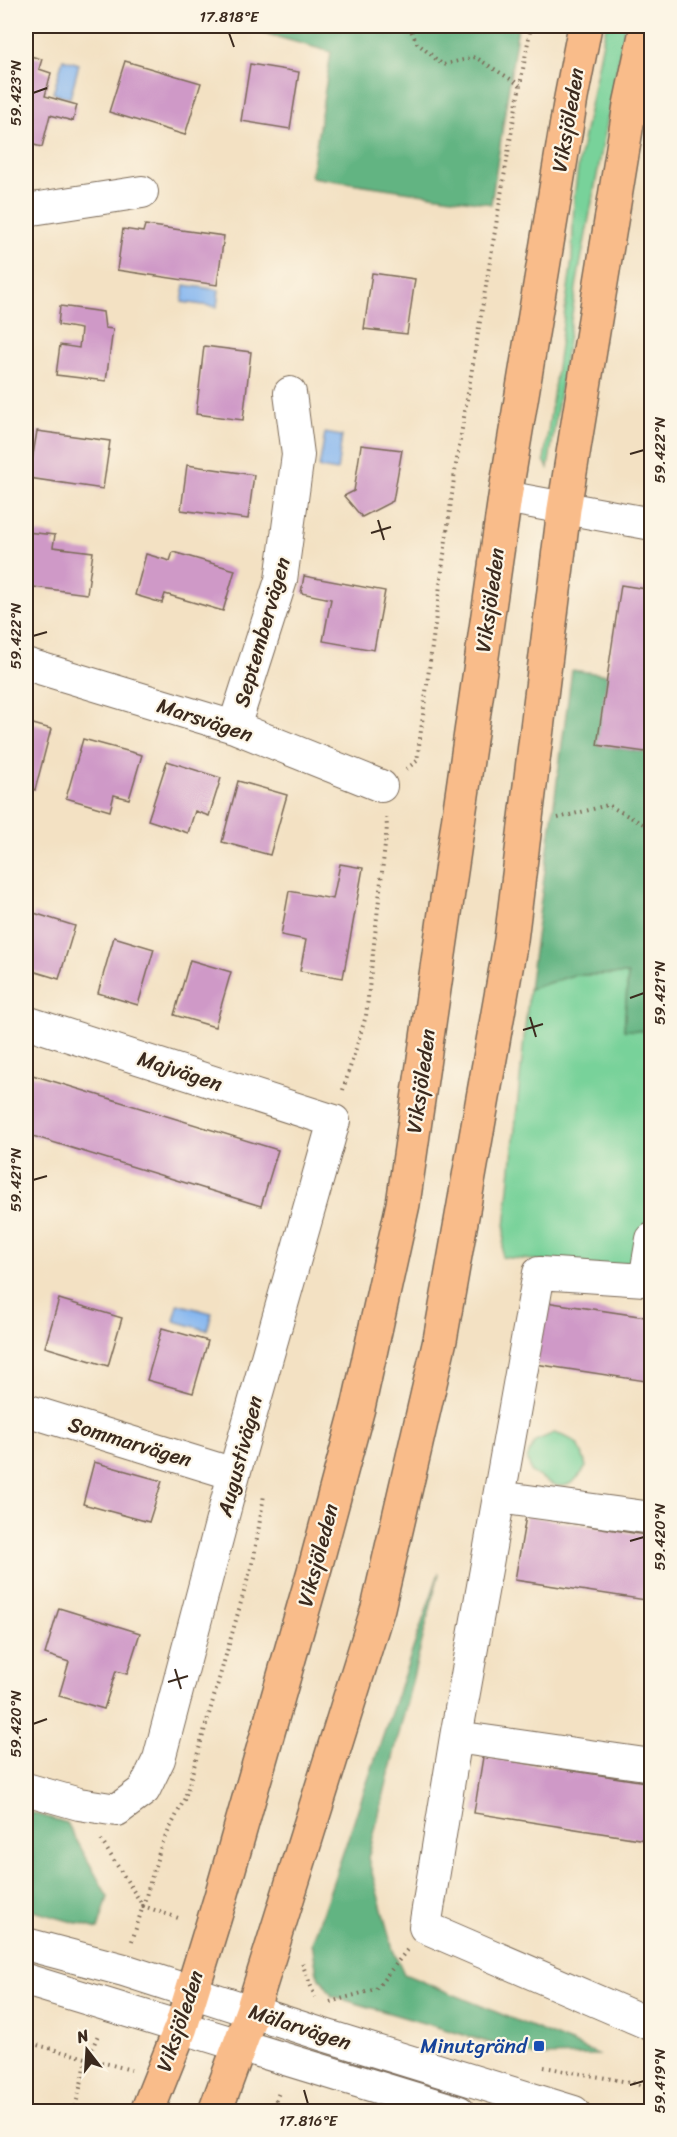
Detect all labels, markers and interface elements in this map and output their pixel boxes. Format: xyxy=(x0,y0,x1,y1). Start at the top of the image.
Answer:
text: 17.818°E xyxy=(200,4,260,30)
text: 59.423°N xyxy=(3,59,29,126)
street label: Viksjöleden xyxy=(540,65,596,175)
text: 59.422°N xyxy=(647,416,673,483)
street label: Viksjöleden xyxy=(464,545,516,655)
street label: Septembervägen xyxy=(222,553,302,711)
text: 59.422°N xyxy=(3,602,29,669)
street label: Marsvägen xyxy=(152,687,258,753)
text: 59.421°N xyxy=(647,960,673,1025)
street label: Viksjöleden xyxy=(395,1026,447,1136)
street label: Majvägen xyxy=(133,1039,227,1103)
text: 59.421°N xyxy=(3,1147,29,1212)
street label: Augustivägen xyxy=(205,1391,274,1522)
street label: Sommarvägen xyxy=(63,1405,197,1479)
street label: Viksjöleden xyxy=(286,1499,350,1611)
text: 59.420°N xyxy=(647,1503,673,1571)
text: 59.420°N xyxy=(3,1690,29,1758)
street label: Viksjöleden xyxy=(145,1965,215,2077)
street label: Mälarvägen xyxy=(244,1993,356,2061)
north arrow xyxy=(57,2020,117,2080)
text: N xyxy=(72,2020,93,2052)
place label: Minutgränd xyxy=(420,2027,529,2065)
marker: Minutgränd xyxy=(532,2039,546,2053)
text: 59.419°N xyxy=(647,2048,673,2113)
text: 17.816°E xyxy=(279,2108,339,2134)

